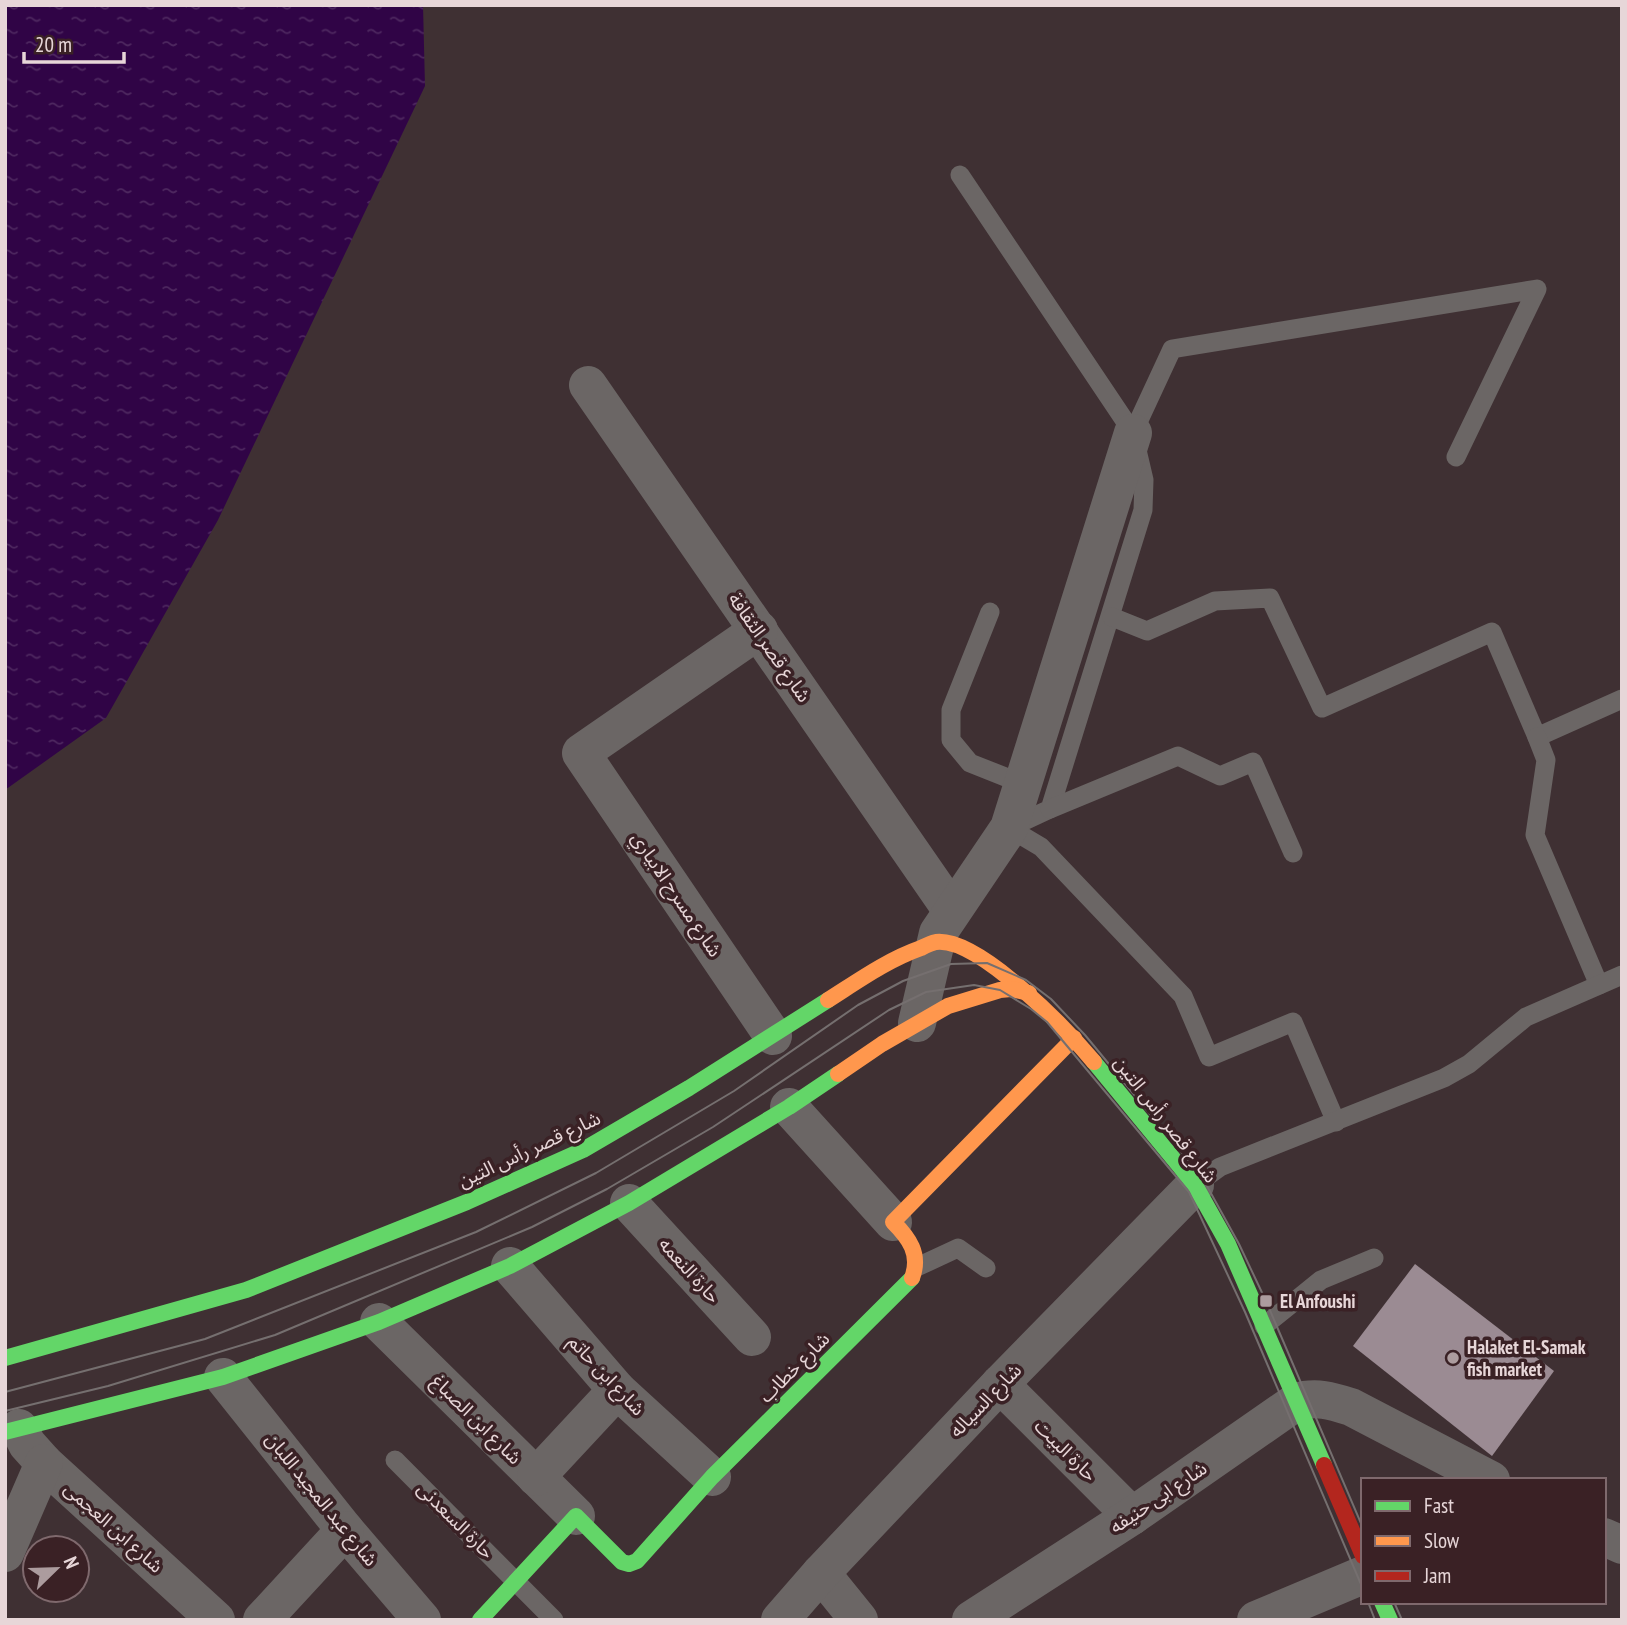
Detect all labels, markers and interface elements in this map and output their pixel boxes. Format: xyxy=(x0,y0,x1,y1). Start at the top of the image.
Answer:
scale bar xyxy=(24,21,124,65)
text: 20 m xyxy=(35,31,72,58)
street label: شارع قصر الثقافة xyxy=(722,588,817,708)
street label: شارع مسرح الابياري xyxy=(624,827,728,963)
street label: شارع قصر رأس التين xyxy=(1107,1051,1223,1189)
street label: شارع قصر رأس التين xyxy=(454,1105,605,1194)
street label: حارة النعمه xyxy=(654,1232,726,1308)
place label: El Anfoushi xyxy=(1280,1289,1356,1313)
marker: El Anfoushi xyxy=(1258,1293,1274,1309)
street label: شارع خطاب xyxy=(754,1327,836,1409)
street label: شارع ابن حاتم xyxy=(561,1330,650,1422)
place label: Halaket El-Samak fish market xyxy=(1467,1335,1586,1381)
marker: Halaket El-Samak fish market xyxy=(1445,1350,1461,1366)
street label: شارع السياله xyxy=(944,1358,1028,1443)
street label: شارع ابن الصباغ xyxy=(425,1369,527,1471)
street label: حارة البيت xyxy=(1030,1414,1102,1486)
street label: شارع عبد المجيد اللبان xyxy=(259,1427,383,1572)
street label: شارع ابى حنيفه xyxy=(1105,1456,1212,1540)
street label: شارع ابن العجمى xyxy=(58,1476,168,1579)
street label: حارة السعدنى xyxy=(412,1476,500,1564)
legend xyxy=(1361,1478,1606,1604)
text: Fast xyxy=(1424,1492,1454,1519)
text: Slow xyxy=(1424,1527,1460,1554)
north arrow xyxy=(21,1534,91,1604)
text: N xyxy=(59,1553,85,1572)
text: Jam xyxy=(1423,1562,1451,1589)

